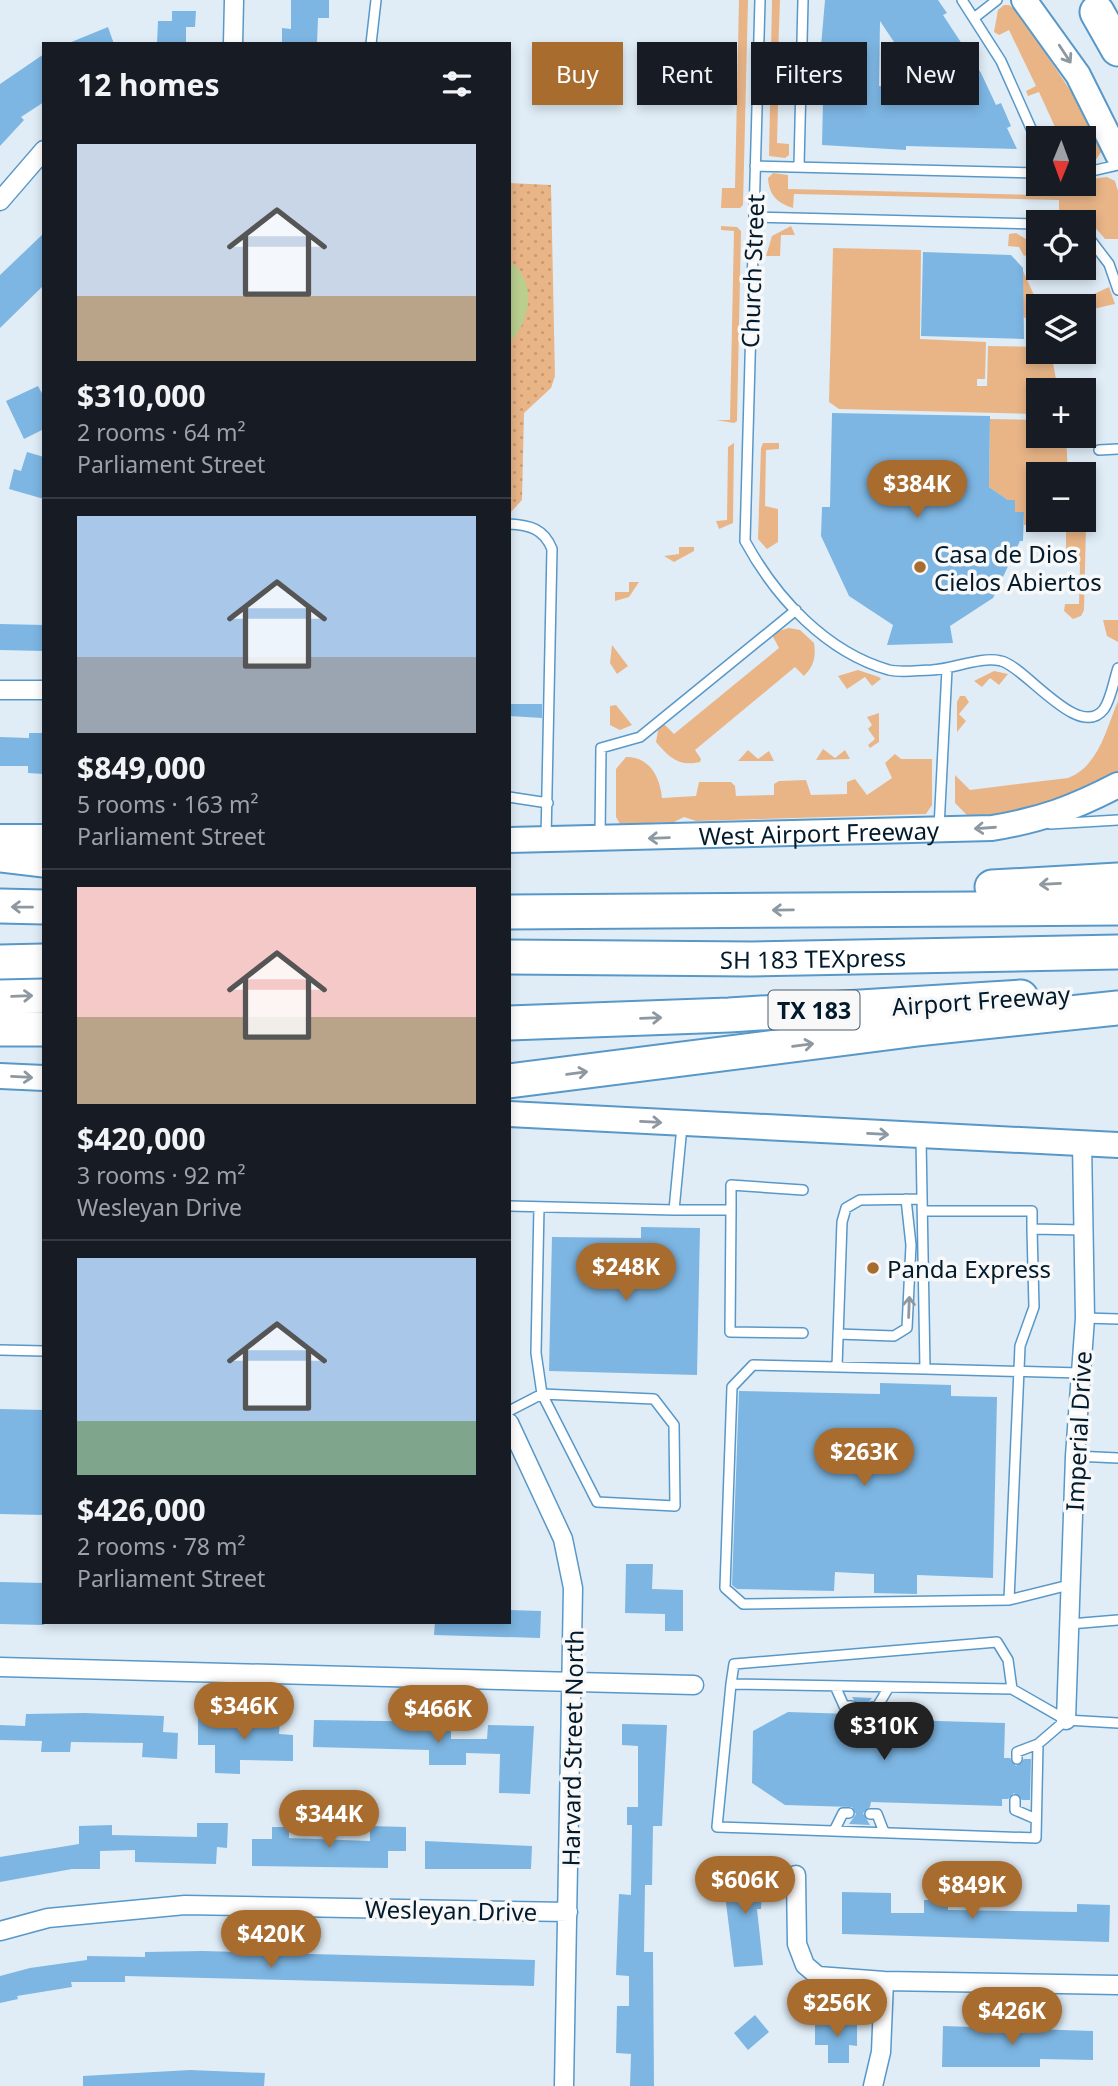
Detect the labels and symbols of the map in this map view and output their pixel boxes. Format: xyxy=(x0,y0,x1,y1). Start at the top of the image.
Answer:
one-way arrow xyxy=(1058,44,1072,64)
north arrow xyxy=(1026,126,1096,196)
street label: Church Street xyxy=(733,193,771,348)
pin: $384K xyxy=(868,461,966,520)
place label: Casa de Dios Cielos Abiertos xyxy=(934,537,1102,598)
marker: Casa de Dios Cielos Abiertos xyxy=(912,559,928,575)
street label: West Airport Freeway xyxy=(698,813,940,852)
one-way arrow xyxy=(973,821,996,834)
one-way arrow xyxy=(648,832,671,845)
one-way arrow xyxy=(1039,877,1062,890)
one-way arrow xyxy=(11,900,34,914)
one-way arrow xyxy=(772,903,795,917)
street label: SH 183 TEXpress xyxy=(720,940,906,976)
street label: Airport Freeway xyxy=(891,977,1072,1023)
one-way arrow xyxy=(10,990,33,1003)
road number: TX 183 xyxy=(768,990,860,1030)
one-way arrow xyxy=(639,1011,662,1024)
one-way arrow xyxy=(791,1038,814,1051)
one-way arrow xyxy=(565,1067,588,1080)
one-way arrow xyxy=(10,1071,33,1084)
one-way arrow xyxy=(639,1116,662,1129)
one-way arrow xyxy=(866,1128,889,1141)
pin: $248K xyxy=(577,1244,675,1303)
place label: Panda Express xyxy=(887,1252,1051,1285)
marker: Panda Express xyxy=(865,1260,881,1276)
one-way arrow xyxy=(903,1296,916,1319)
street label: Imperial Drive xyxy=(1057,1350,1099,1512)
pin: $263K xyxy=(815,1428,913,1488)
street label: Harvard Street North xyxy=(553,1629,591,1867)
pin: $346K xyxy=(195,1682,293,1742)
pin: $466K xyxy=(389,1686,487,1745)
pin: $310K xyxy=(835,1702,933,1762)
pin: $344K xyxy=(280,1790,378,1850)
pin: $606K xyxy=(696,1856,794,1916)
pin: $849K xyxy=(923,1862,1021,1921)
street label: Wesleyan Drive xyxy=(365,1892,537,1928)
pin: $420K xyxy=(222,1910,320,1970)
pin: $256K xyxy=(788,1980,886,2039)
pin: $426K xyxy=(963,1988,1061,2047)

